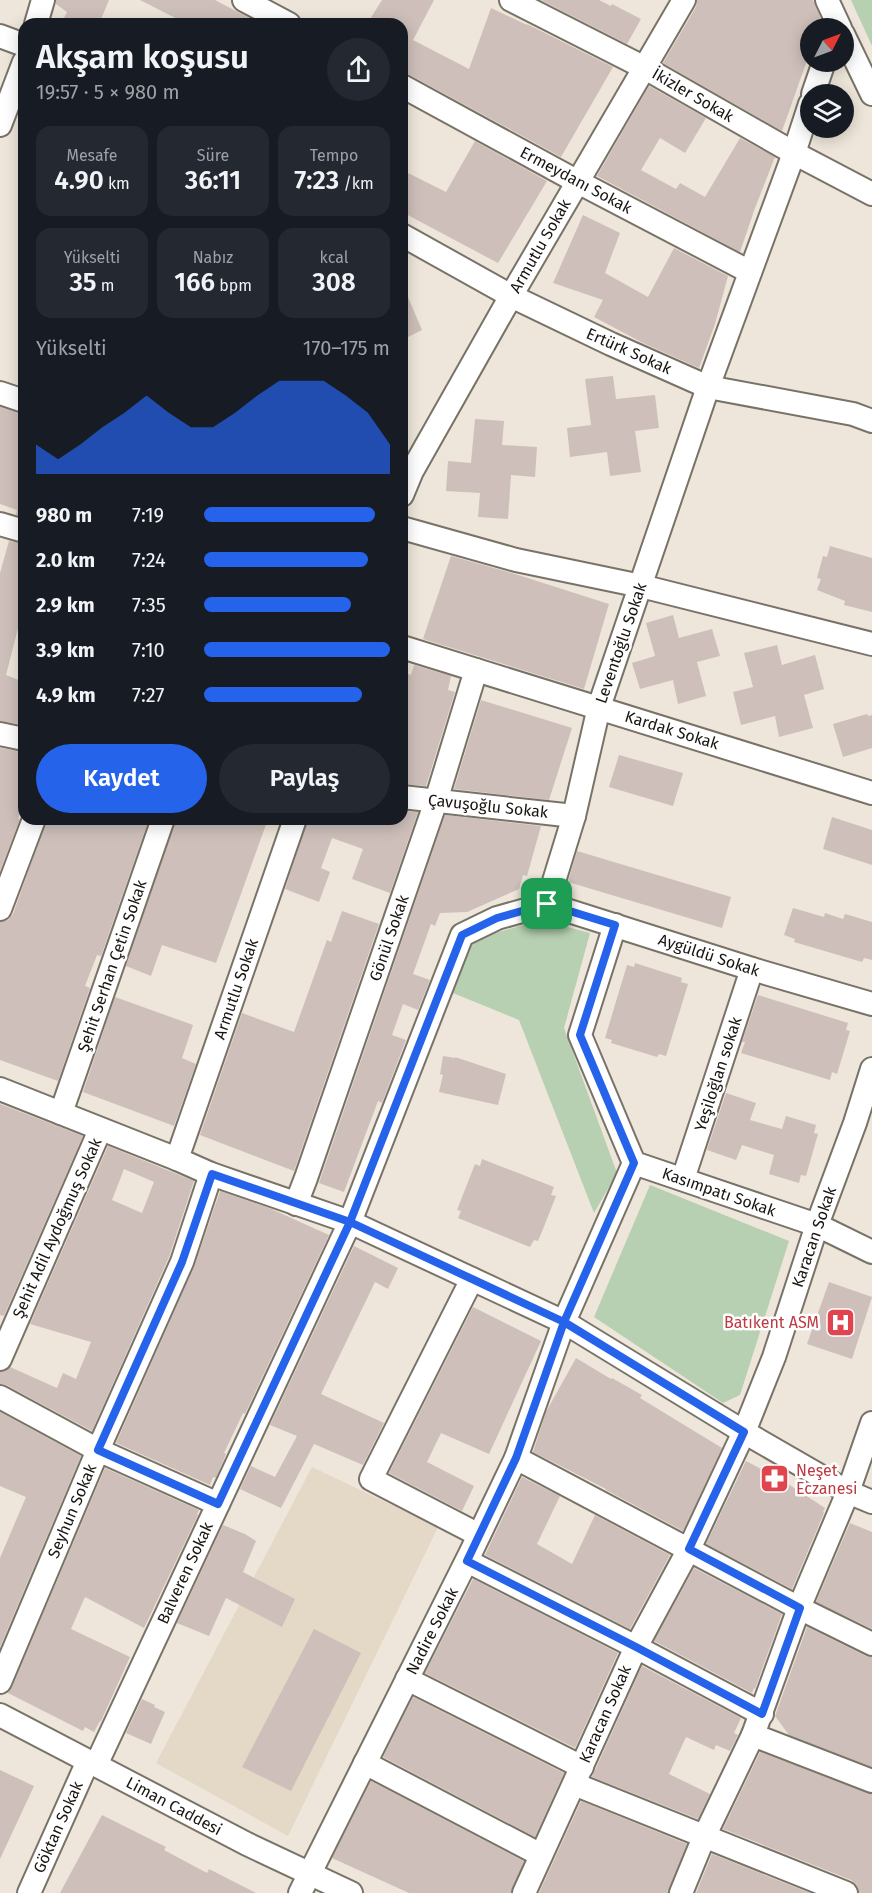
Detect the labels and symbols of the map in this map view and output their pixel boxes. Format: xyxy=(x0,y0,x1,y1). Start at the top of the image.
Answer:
north arrow xyxy=(800,18,854,72)
street label: İkizler Sokak xyxy=(649,63,738,126)
street label: Ermeydanı Sokak xyxy=(517,142,636,218)
street label: Armutlu Sokak xyxy=(505,195,575,296)
street label: Ertürk Sokak xyxy=(583,324,675,379)
street label: Leventoğlu Sokak xyxy=(591,579,651,706)
street label: Kardak Sokak xyxy=(623,707,722,754)
street label: Çavuşoğlu Sokak xyxy=(427,790,550,823)
street label: Şehit Serhan Çetin Sokak xyxy=(74,877,152,1055)
pin xyxy=(521,878,572,929)
street label: Gönül Sokak xyxy=(365,892,413,984)
street label: Aygüldü Sokak xyxy=(656,930,763,981)
street label: Armutlu Sokak xyxy=(210,935,262,1042)
street label: Yeşiloğlan sokak xyxy=(691,1014,747,1134)
street label: Şehit Adil Aydoğmuş Sokak xyxy=(9,1134,107,1322)
street label: Kasımpatı Sokak xyxy=(660,1164,779,1221)
street label: Karacan Sokak xyxy=(788,1183,840,1290)
hospital icon: Batıkent ASM xyxy=(824,1306,856,1338)
place label: Batıkent ASM xyxy=(724,1313,819,1332)
street label: Seyhun Sokak xyxy=(44,1460,101,1561)
place label: Neşet Eczanesi xyxy=(796,1461,857,1498)
pharmacy icon: Neşet Eczanesi xyxy=(759,1463,791,1495)
street label: Balveren Sokak xyxy=(153,1518,217,1627)
street label: Nadire Sokak xyxy=(402,1584,462,1678)
street label: Karacan Sokak xyxy=(575,1661,635,1766)
street label: Liman Caddesi xyxy=(123,1773,225,1839)
street label: Göktan Sokak xyxy=(29,1777,87,1876)

